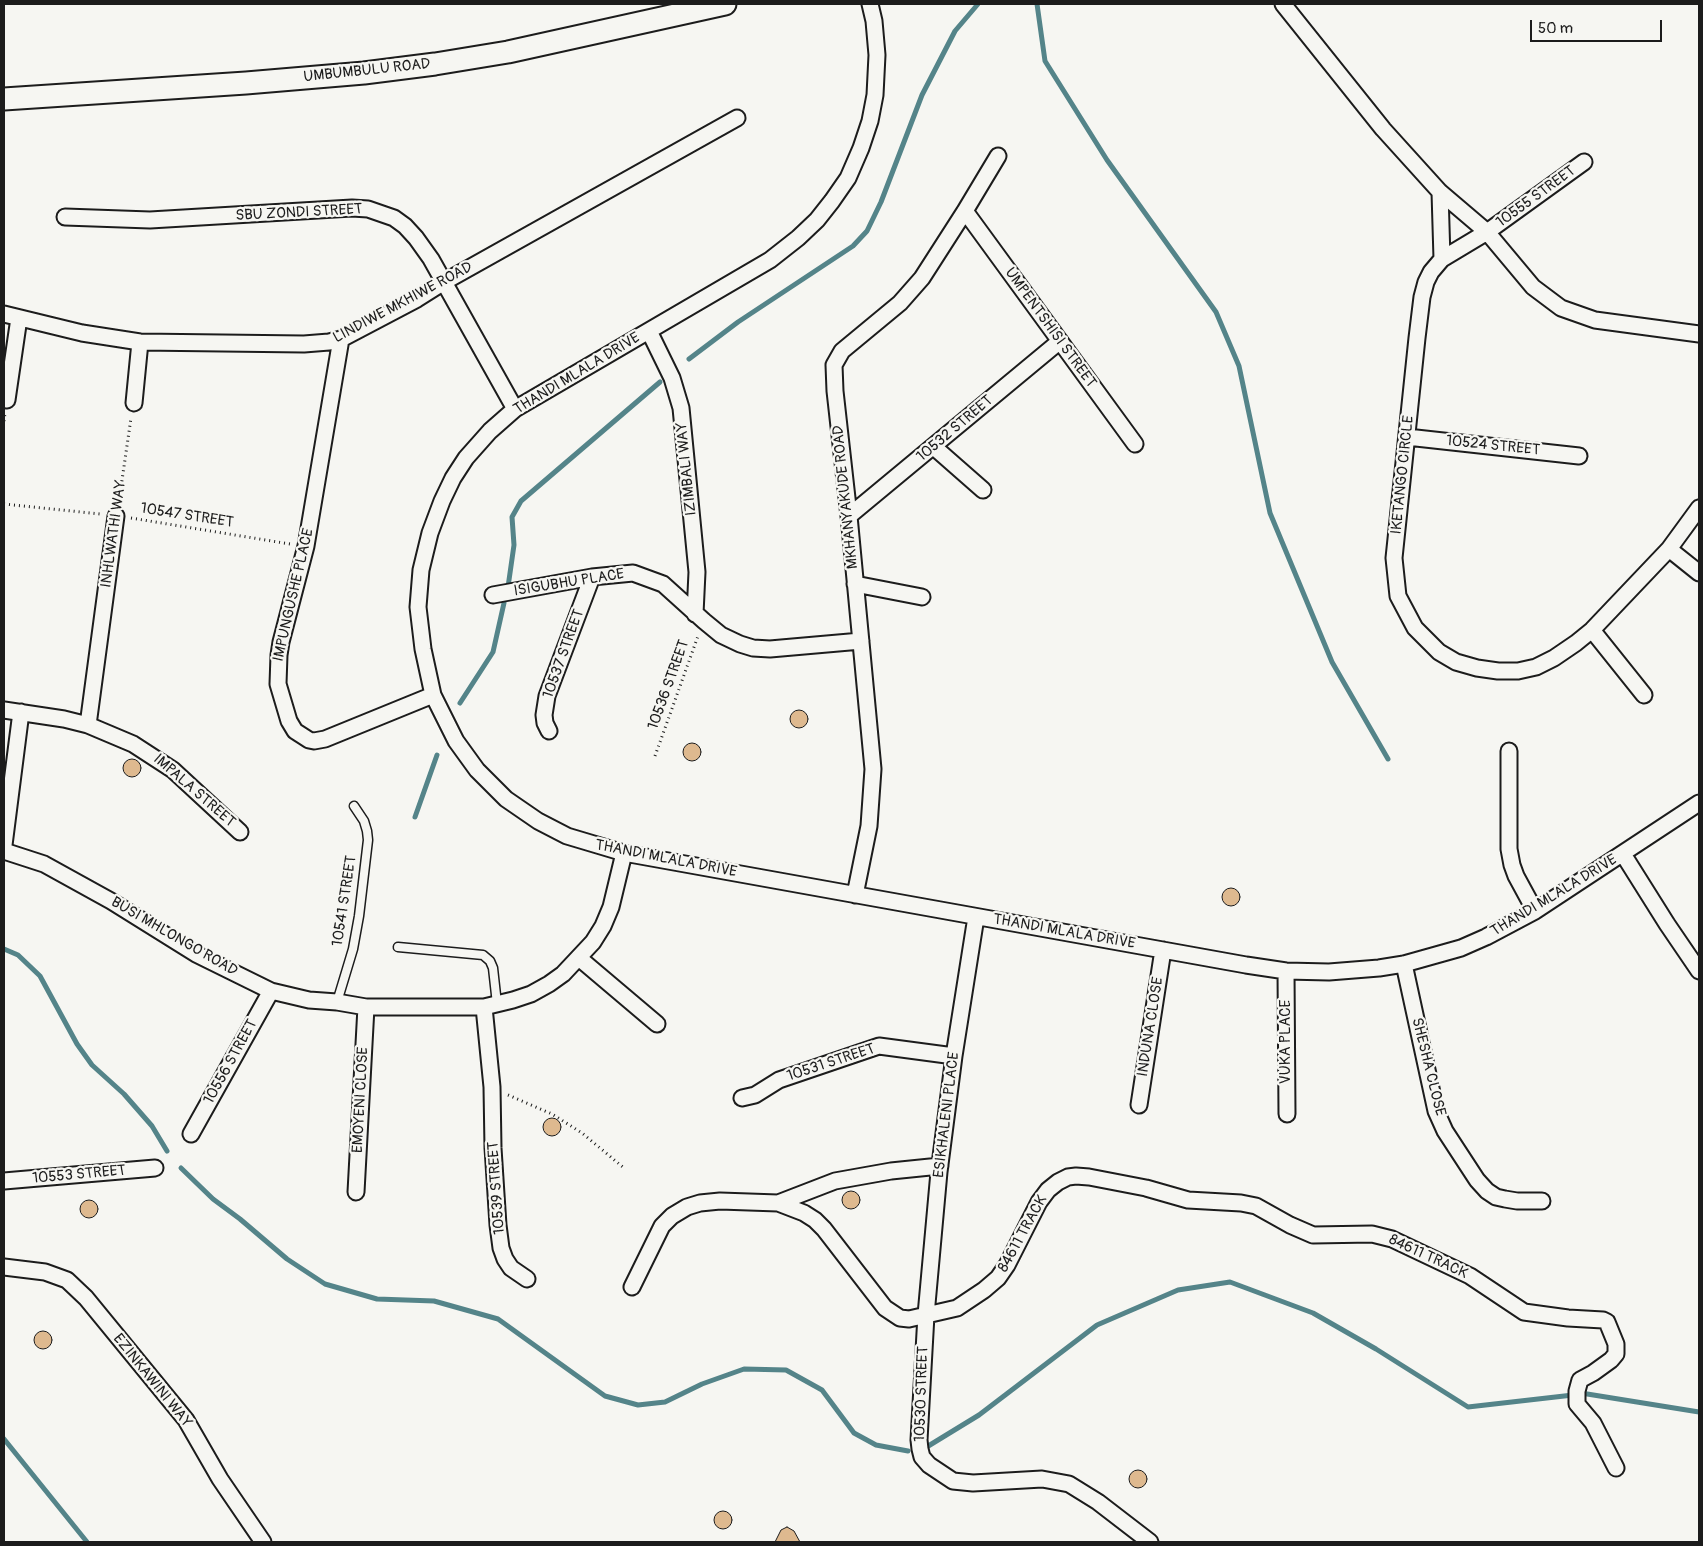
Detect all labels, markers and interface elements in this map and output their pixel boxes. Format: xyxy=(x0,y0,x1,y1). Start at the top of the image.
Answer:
scale bar xyxy=(1533,10,1666,42)
text: 50 m xyxy=(1538,19,1573,38)
street label: UMBUMBULU ROAD xyxy=(303,55,431,87)
street label: 10555 STREET xyxy=(1493,162,1579,232)
street label: SBU ZONDI STREET xyxy=(235,201,363,225)
street label: LINDIWE MKHIWE ROAD xyxy=(330,259,476,347)
street label: UMPENTSHISI STREET xyxy=(1000,264,1100,392)
street label: THANDI MLALA DRIVE xyxy=(511,329,643,419)
street label: 10532 STREET xyxy=(913,392,997,466)
street label: IKETANGO CIRCLE xyxy=(1388,415,1418,535)
street label: IZIMBALI WAY xyxy=(673,421,701,517)
street label: MKHANYAKUDE ROAD xyxy=(829,424,863,570)
street label: 10524 STREET xyxy=(1445,432,1541,460)
street label: INHLWATHI WAY xyxy=(98,479,130,589)
street label: 10547 STREET xyxy=(139,500,235,532)
street label: IMPUNGUSHE PLACE xyxy=(270,527,318,663)
street label: ISIGUBHU PLACE xyxy=(512,565,626,601)
street label: 10537 STREET xyxy=(540,607,588,701)
street label: 10536 STREET xyxy=(644,638,694,732)
street label: IMPALA STREET xyxy=(149,751,239,831)
street label: THANDI MLALA DRIVE xyxy=(594,836,738,882)
street label: THANDI MLALA DRIVE xyxy=(1488,851,1620,941)
street label: 10541 STREET xyxy=(329,854,361,948)
street label: BUSI MHLONGO ROAD xyxy=(108,893,240,981)
street label: THANDI MLALA DRIVE xyxy=(991,911,1137,953)
street label: INDUNA CLOSE xyxy=(1134,976,1168,1078)
street label: VUKA PLACE xyxy=(1277,1000,1295,1084)
street label: SHESHA CLOSE xyxy=(1407,1016,1449,1118)
street label: 10556 STREET xyxy=(200,1017,262,1107)
street label: 10531 STREET xyxy=(785,1040,877,1086)
street label: EMOYENI CLOSE xyxy=(349,1046,373,1154)
street label: ESIKHALENI PLACE xyxy=(930,1051,964,1179)
street label: 10539 STREET xyxy=(485,1141,509,1235)
street label: 10553 STREET xyxy=(32,1162,126,1188)
street label: 84611 TRACK xyxy=(995,1192,1051,1276)
street label: 84611 TRACK xyxy=(1386,1231,1470,1283)
street label: EZINKAWINI WAY xyxy=(109,1331,195,1431)
street label: 10530 STREET xyxy=(911,1346,933,1442)

